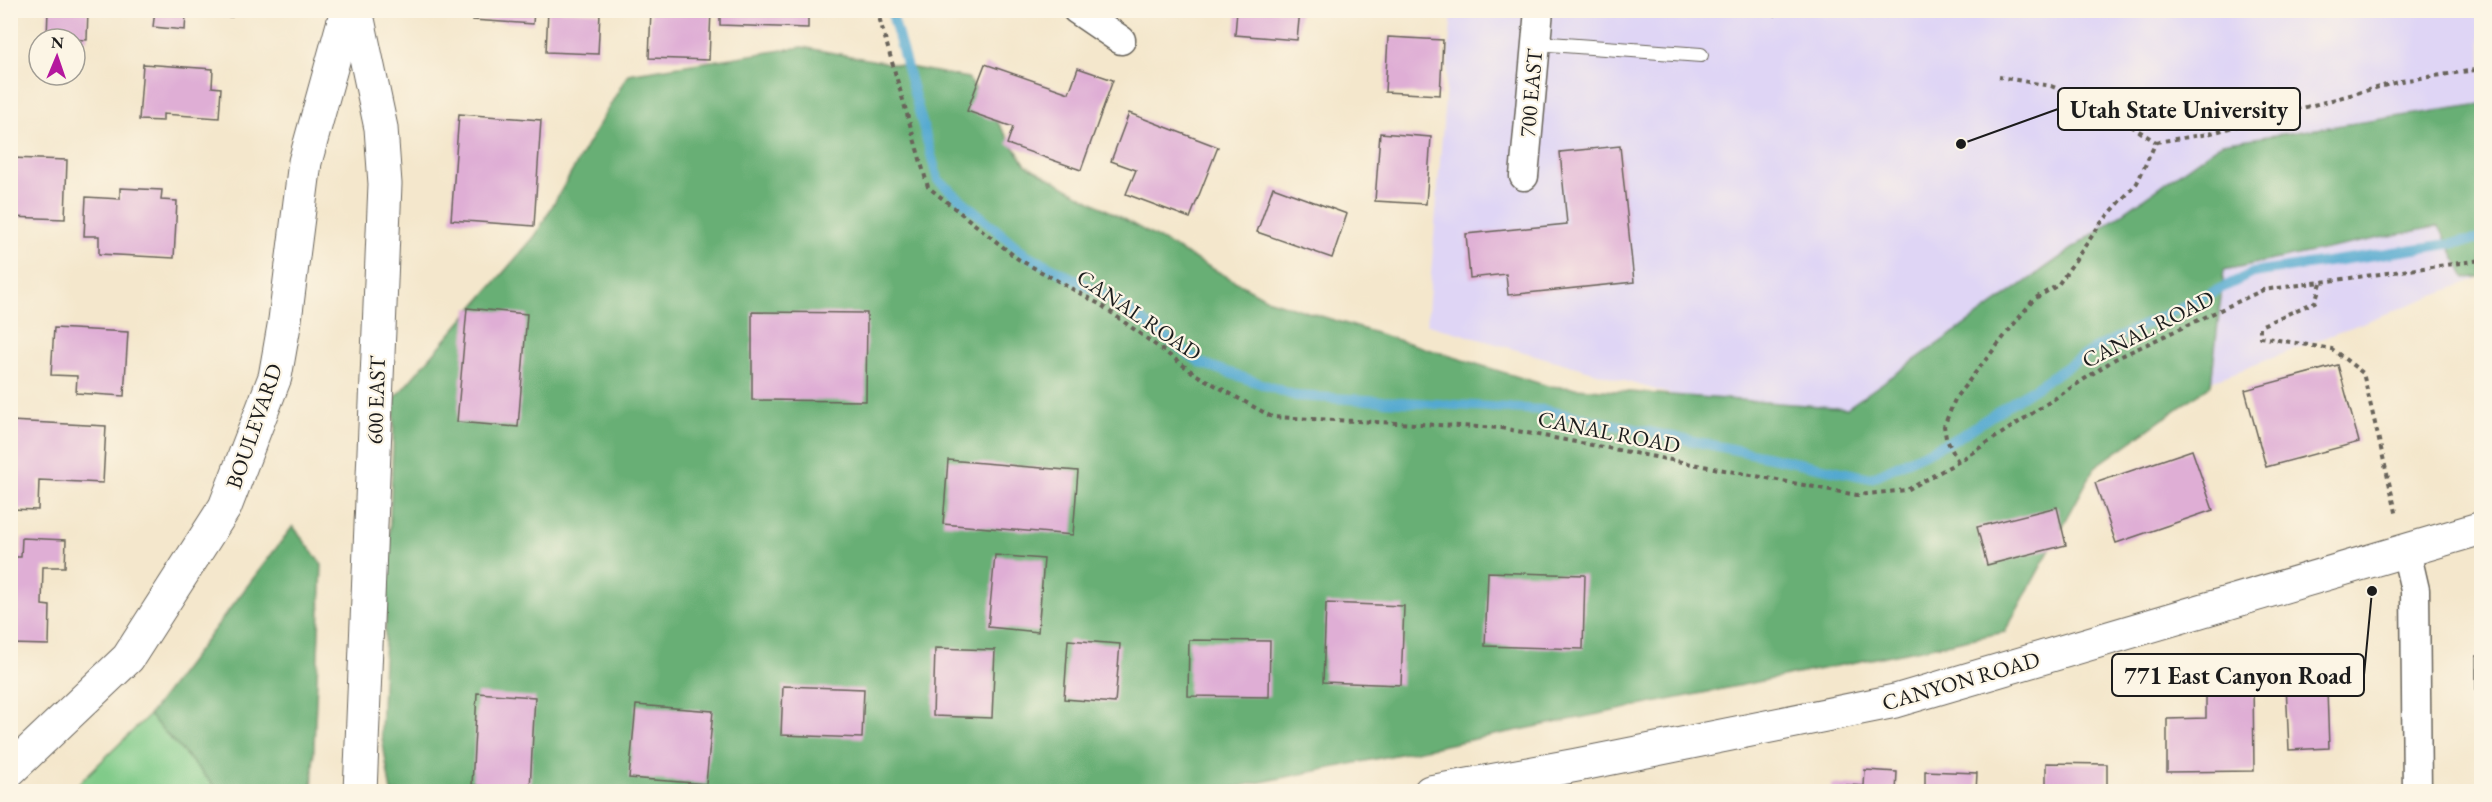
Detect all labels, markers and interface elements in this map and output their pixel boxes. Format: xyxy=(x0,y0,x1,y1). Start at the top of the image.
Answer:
north arrow xyxy=(27,27,87,87)
text: N xyxy=(51,32,64,53)
street label: 700 EAST xyxy=(1513,47,1549,138)
callout: Utah State University xyxy=(2058,88,2300,130)
text: Utah State University xyxy=(2070,94,2289,126)
street label: CANAL ROAD xyxy=(1071,263,1207,367)
street label: CANAL ROAD xyxy=(2077,283,2219,375)
street label: 600 EAST xyxy=(360,355,392,445)
street label: BOULEVARD xyxy=(219,360,289,492)
street label: CANAL ROAD xyxy=(1535,404,1683,460)
street label: CANYON ROAD xyxy=(1879,645,2043,717)
callout: 771 East Canyon Road xyxy=(2112,654,2364,696)
text: 771 East Canyon Road xyxy=(2124,660,2353,692)

